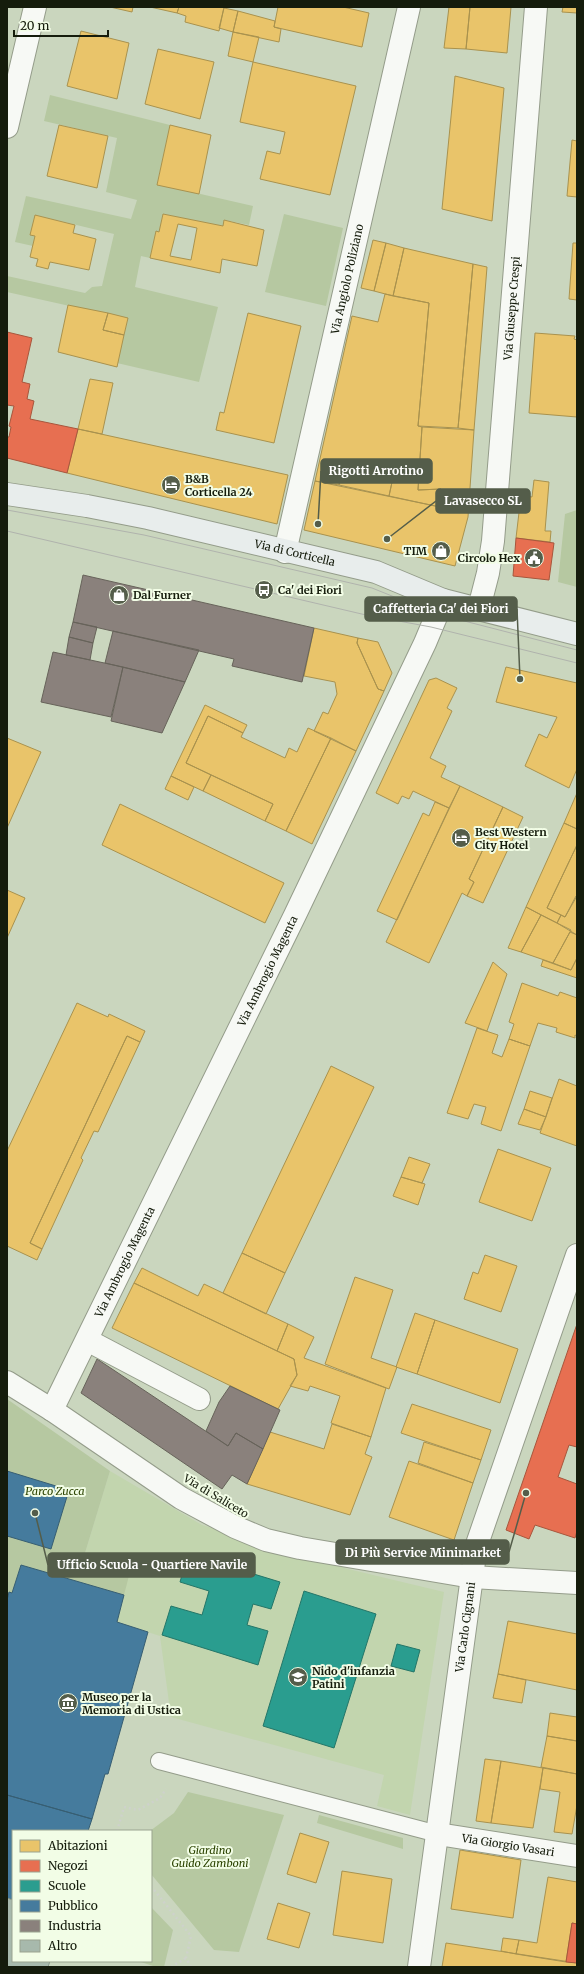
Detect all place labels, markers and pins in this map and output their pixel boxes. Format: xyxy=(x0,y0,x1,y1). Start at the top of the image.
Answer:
callout: Rigotti Arrotino xyxy=(321,459,432,483)
place label: B&B Corticella 24 xyxy=(185,472,253,499)
hotel icon: B&B Corticella 24 xyxy=(160,474,182,496)
callout: Lavasecco SL xyxy=(436,489,530,513)
shop icon: TIM xyxy=(430,540,452,562)
place label: TIM xyxy=(404,544,428,558)
public building icon: Circolo Hex xyxy=(523,547,545,569)
place label: Circolo Hex xyxy=(458,551,520,565)
bus stop icon: Ca' dei Fiori xyxy=(253,579,275,601)
place label: Ca' dei Fiori xyxy=(278,583,342,597)
shop icon: Dal Furner xyxy=(108,584,130,606)
place label: Dal Furner xyxy=(133,588,191,602)
callout: Caffetteria Ca' dei Fiori xyxy=(365,597,517,621)
place label: Best Western City Hotel xyxy=(475,825,547,852)
hotel icon: Best Western City Hotel xyxy=(450,827,472,849)
callout: Di Più Service Minimarket xyxy=(336,1540,509,1564)
callout: Ufficio Scuola - Quartiere Navile xyxy=(48,1553,255,1577)
place label: Nido d'infanzia Patini xyxy=(312,1664,395,1691)
school or university icon: Nido d'infanzia Patini xyxy=(287,1666,309,1688)
place label: Museo per la Memoria di Ustica xyxy=(82,1690,181,1717)
museum icon: Museo per la Memoria di Ustica xyxy=(57,1692,79,1714)

